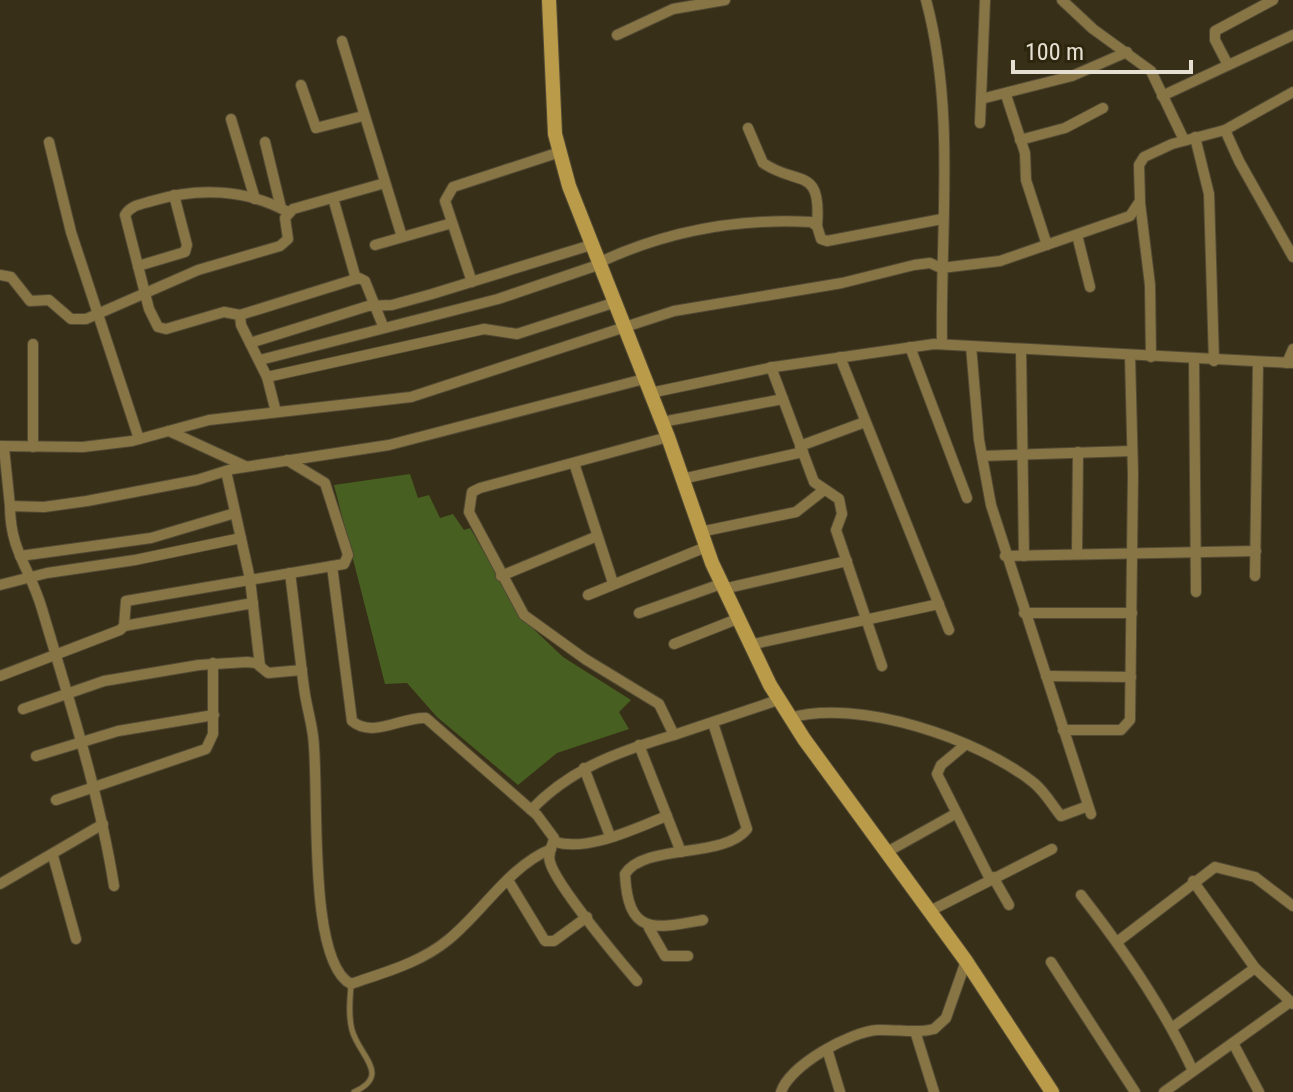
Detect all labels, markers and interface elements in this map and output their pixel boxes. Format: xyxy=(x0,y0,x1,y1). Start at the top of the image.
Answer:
scale bar xyxy=(1013,24,1191,74)
text: 100 m xyxy=(1025,38,1084,66)

